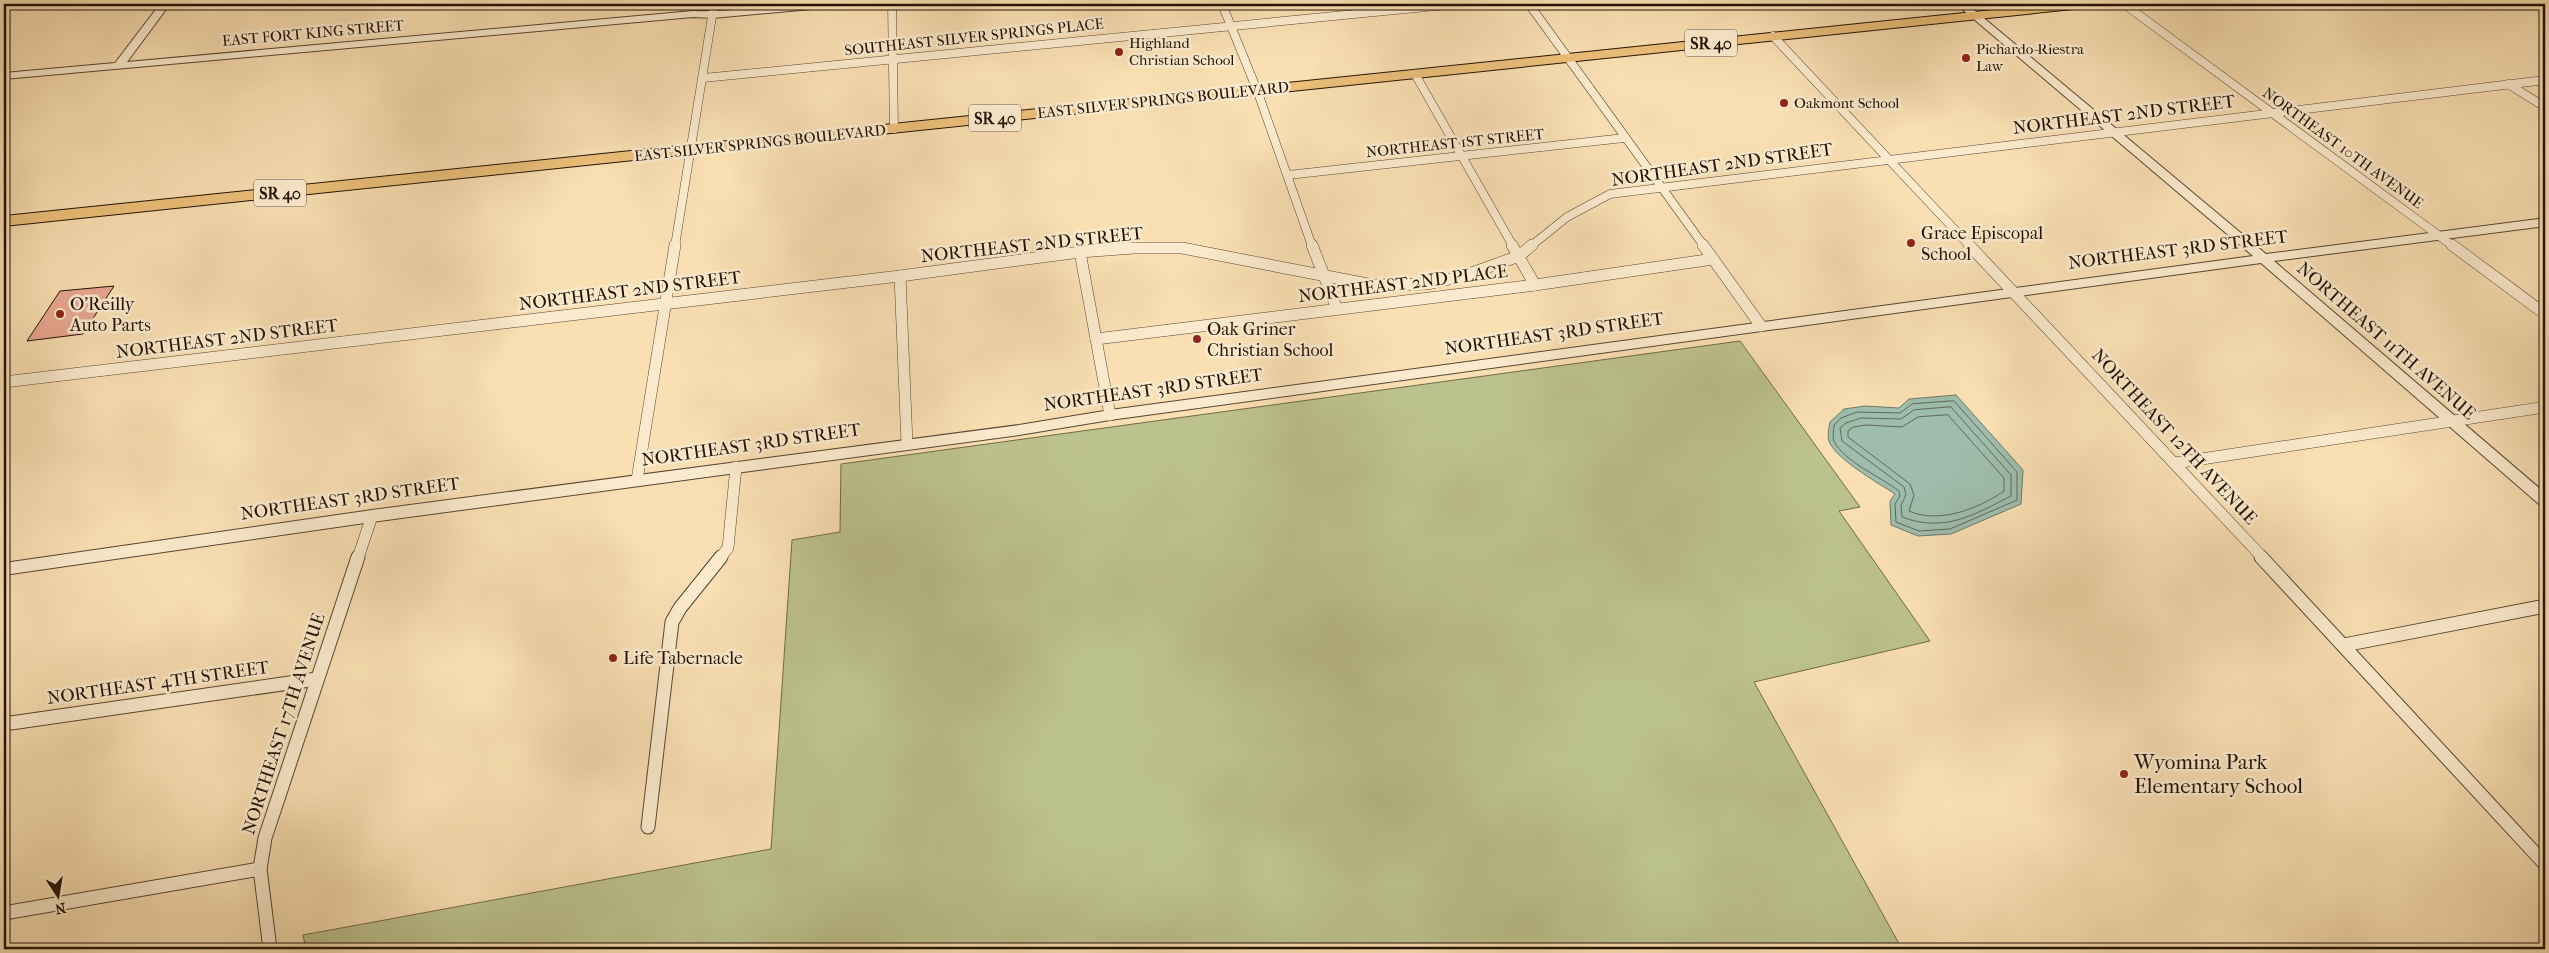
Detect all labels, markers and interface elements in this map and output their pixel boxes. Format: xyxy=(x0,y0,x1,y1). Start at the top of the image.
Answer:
street label: SOUTHEAST SILVER SPRINGS PLACE xyxy=(843,14,1105,60)
street label: EAST FORT KING STREET xyxy=(221,16,406,50)
road number: SR 40 xyxy=(1685,29,1737,56)
place label: Highland Christian School xyxy=(1129,34,1234,69)
place label: Pichardo-Riestra Law xyxy=(1976,40,2085,75)
marker: Highland Christian School xyxy=(1113,46,1125,58)
marker: Pichardo-Riestra Law xyxy=(1960,52,1972,64)
street label: EAST SILVER SPRINGS BOULEVARD xyxy=(1036,78,1290,122)
street label: NORTHEAST 10TH AVENUE xyxy=(2259,84,2427,212)
street label: NORTHEAST 2ND STREET xyxy=(2012,91,2237,139)
place label: Oakmont School xyxy=(1794,94,1900,112)
marker: Oakmont School xyxy=(1778,97,1790,109)
road number: SR 40 xyxy=(969,105,1021,132)
street label: EAST SILVER SPRINGS BOULEVARD xyxy=(633,121,887,165)
street label: NORTHEAST 1ST STREET xyxy=(1365,125,1546,161)
street label: NORTHEAST 2ND STREET xyxy=(1610,139,1835,191)
road number: SR 40 xyxy=(254,180,306,207)
street label: NORTHEAST 2ND STREET xyxy=(920,223,1145,267)
place label: Grace Episcopal School xyxy=(1921,223,2043,265)
street label: NORTHEAST 3RD STREET xyxy=(2067,226,2290,274)
marker: Grace Episcopal School xyxy=(1905,237,1917,249)
street label: NORTHEAST 11TH AVENUE xyxy=(2293,258,2479,424)
street label: NORTHEAST 2ND PLACE xyxy=(1297,261,1509,307)
street label: NORTHEAST 2ND STREET xyxy=(518,267,743,315)
place label: O'Reilly Auto Parts xyxy=(69,294,151,336)
marker: O'Reilly Auto Parts xyxy=(54,308,66,320)
street label: NORTHEAST 3RD STREET xyxy=(1443,308,1666,360)
street label: NORTHEAST 2ND STREET xyxy=(115,315,340,363)
place label: Oak Griner Christian School xyxy=(1207,319,1334,361)
marker: Oak Griner Christian School xyxy=(1191,333,1203,345)
street label: NORTHEAST 12TH AVENUE xyxy=(2087,345,2261,529)
street label: NORTHEAST 3RD STREET xyxy=(1042,364,1265,416)
street label: NORTHEAST 3RD STREET xyxy=(640,419,863,471)
street label: NORTHEAST 3RD STREET xyxy=(239,473,462,525)
street label: NORTHEAST 17TH AVENUE xyxy=(238,611,330,837)
place label: Life Tabernacle xyxy=(623,648,743,669)
marker: Life Tabernacle xyxy=(607,652,619,664)
street label: NORTHEAST 4TH STREET xyxy=(46,657,271,709)
place label: Wyomina Park Elementary School xyxy=(2133,750,2303,798)
marker: Wyomina Park Elementary School xyxy=(2118,768,2130,780)
north arrow xyxy=(32,870,82,920)
text: N xyxy=(53,899,68,918)

